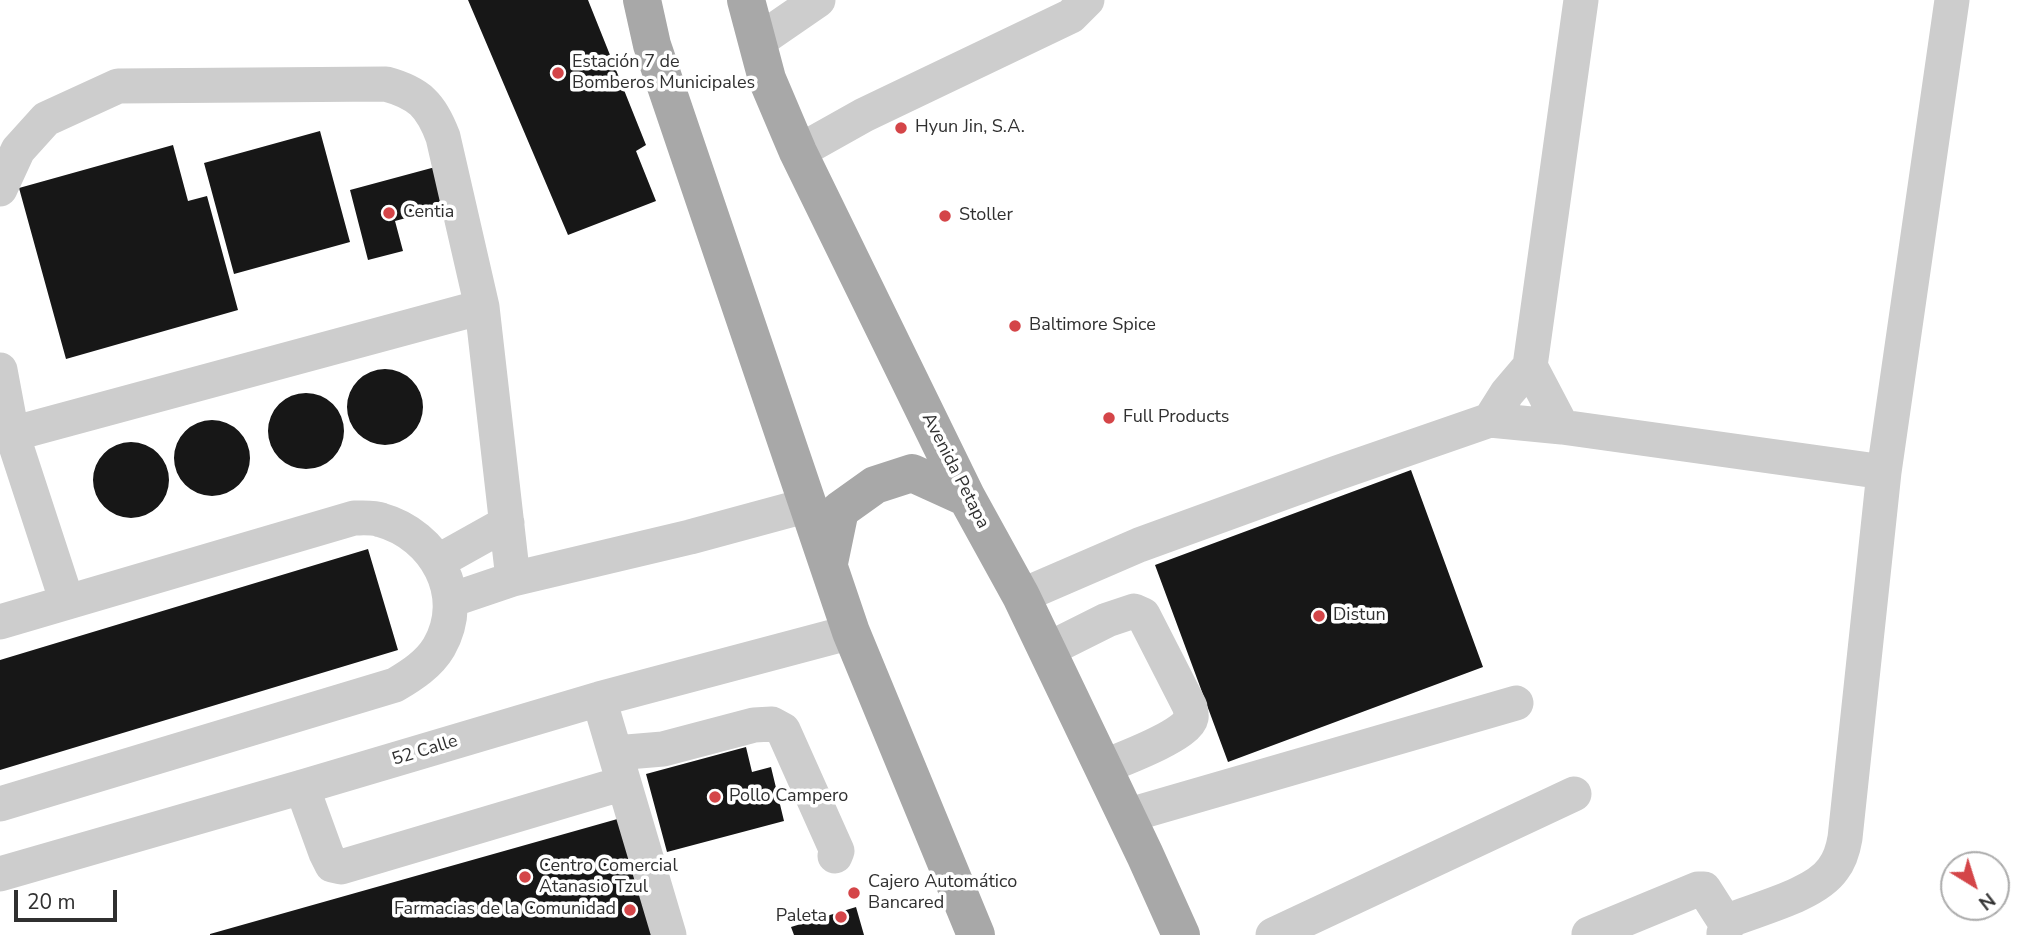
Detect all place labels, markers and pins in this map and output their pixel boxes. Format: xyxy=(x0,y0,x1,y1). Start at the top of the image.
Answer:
place label: Estación 7 de Bomberos Municipales xyxy=(572,52,755,94)
marker: Estación 7 de Bomberos Municipales xyxy=(550,65,566,81)
place label: Hyun Jin, S.A. xyxy=(915,117,1025,139)
marker: Hyun Jin, S.A. xyxy=(893,120,909,136)
place label: Centia xyxy=(403,202,454,224)
marker: Centia xyxy=(381,205,397,221)
place label: Stoller xyxy=(959,205,1013,227)
marker: Stoller xyxy=(937,208,953,224)
place label: Baltimore Spice xyxy=(1029,315,1156,337)
marker: Baltimore Spice xyxy=(1007,318,1023,334)
place label: Full Products xyxy=(1123,407,1229,429)
marker: Full Products xyxy=(1101,410,1117,426)
place label: Distun xyxy=(1333,605,1386,627)
marker: Distun xyxy=(1311,608,1327,624)
place label: Pollo Campero xyxy=(729,786,848,808)
marker: Pollo Campero xyxy=(707,789,723,805)
place label: Centro Comercial Atanasio Tzul xyxy=(539,856,678,898)
marker: Centro Comercial Atanasio Tzul xyxy=(517,869,533,885)
place label: Cajero Automático Bancared xyxy=(868,872,1017,914)
marker: Cajero Automático Bancared xyxy=(846,885,862,901)
place label: Farmacias de la Comunidad xyxy=(394,899,616,921)
marker: Farmacias de la Comunidad xyxy=(622,902,638,918)
place label: Paleta xyxy=(776,906,827,928)
marker: Paleta xyxy=(833,909,849,925)

